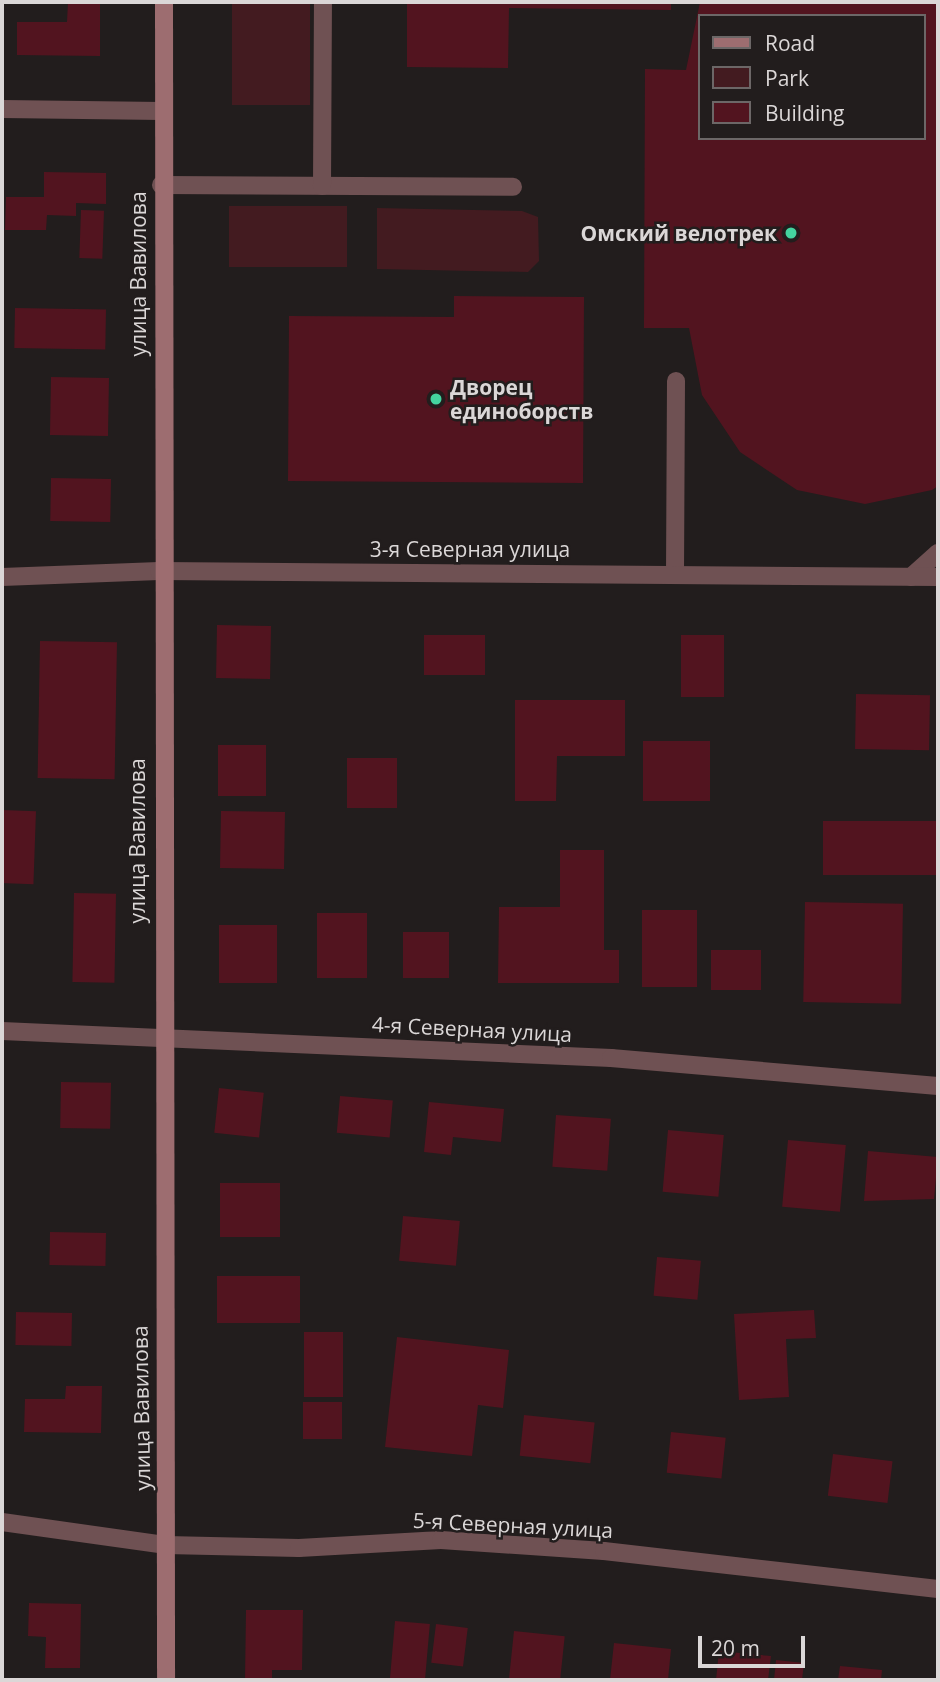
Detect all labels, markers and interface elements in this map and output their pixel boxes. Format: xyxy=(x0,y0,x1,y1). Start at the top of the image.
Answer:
legend xyxy=(698,14,926,140)
text: Road xyxy=(765,29,815,57)
text: Park xyxy=(765,64,809,92)
text: Building xyxy=(765,99,844,127)
street label: улица Вавилова xyxy=(125,191,151,357)
place label: Омский велотрек xyxy=(581,220,777,246)
marker: Омский велотрек xyxy=(783,225,799,241)
place label: Дворец единоборств xyxy=(450,374,593,424)
marker: Дворец единоборств xyxy=(428,391,444,407)
street label: 3-я Северная улица xyxy=(370,536,570,562)
street label: улица Вавилова xyxy=(124,758,150,924)
street label: 4-я Северная улица xyxy=(371,1011,573,1047)
street label: улица Вавилова xyxy=(127,1325,155,1491)
street label: 5-я Северная улица xyxy=(412,1507,614,1543)
scale bar xyxy=(702,1622,809,1666)
text: 20 m xyxy=(711,1634,760,1662)

